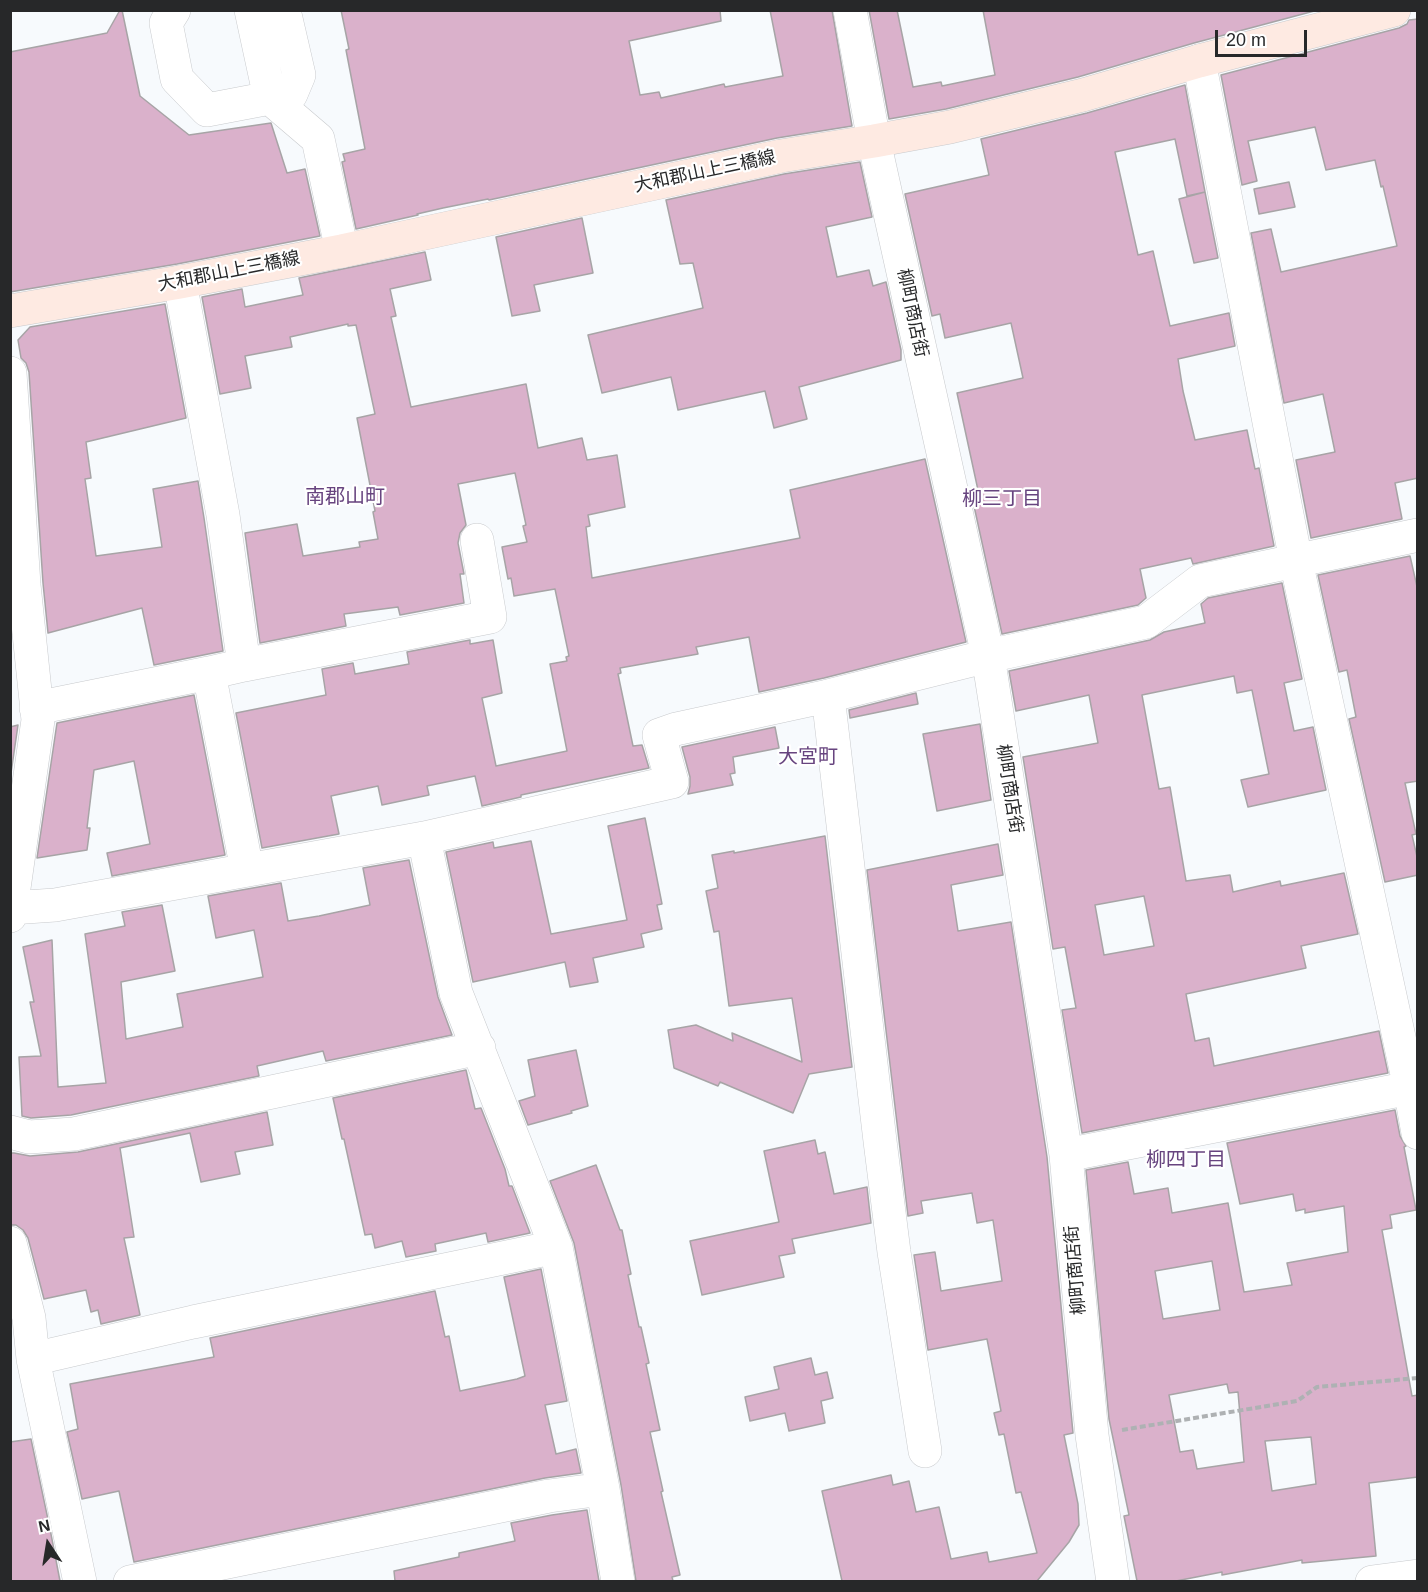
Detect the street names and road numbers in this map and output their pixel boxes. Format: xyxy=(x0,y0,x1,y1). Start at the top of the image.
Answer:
street label: 大和郡山上三橋線 xyxy=(632,146,778,198)
street label: 大和郡山上三橋線 xyxy=(156,248,302,296)
street label: 柳町商店街 xyxy=(892,267,932,359)
street label: 柳町商店街 xyxy=(991,743,1027,835)
street label: 柳町商店街 xyxy=(1061,1224,1091,1316)

